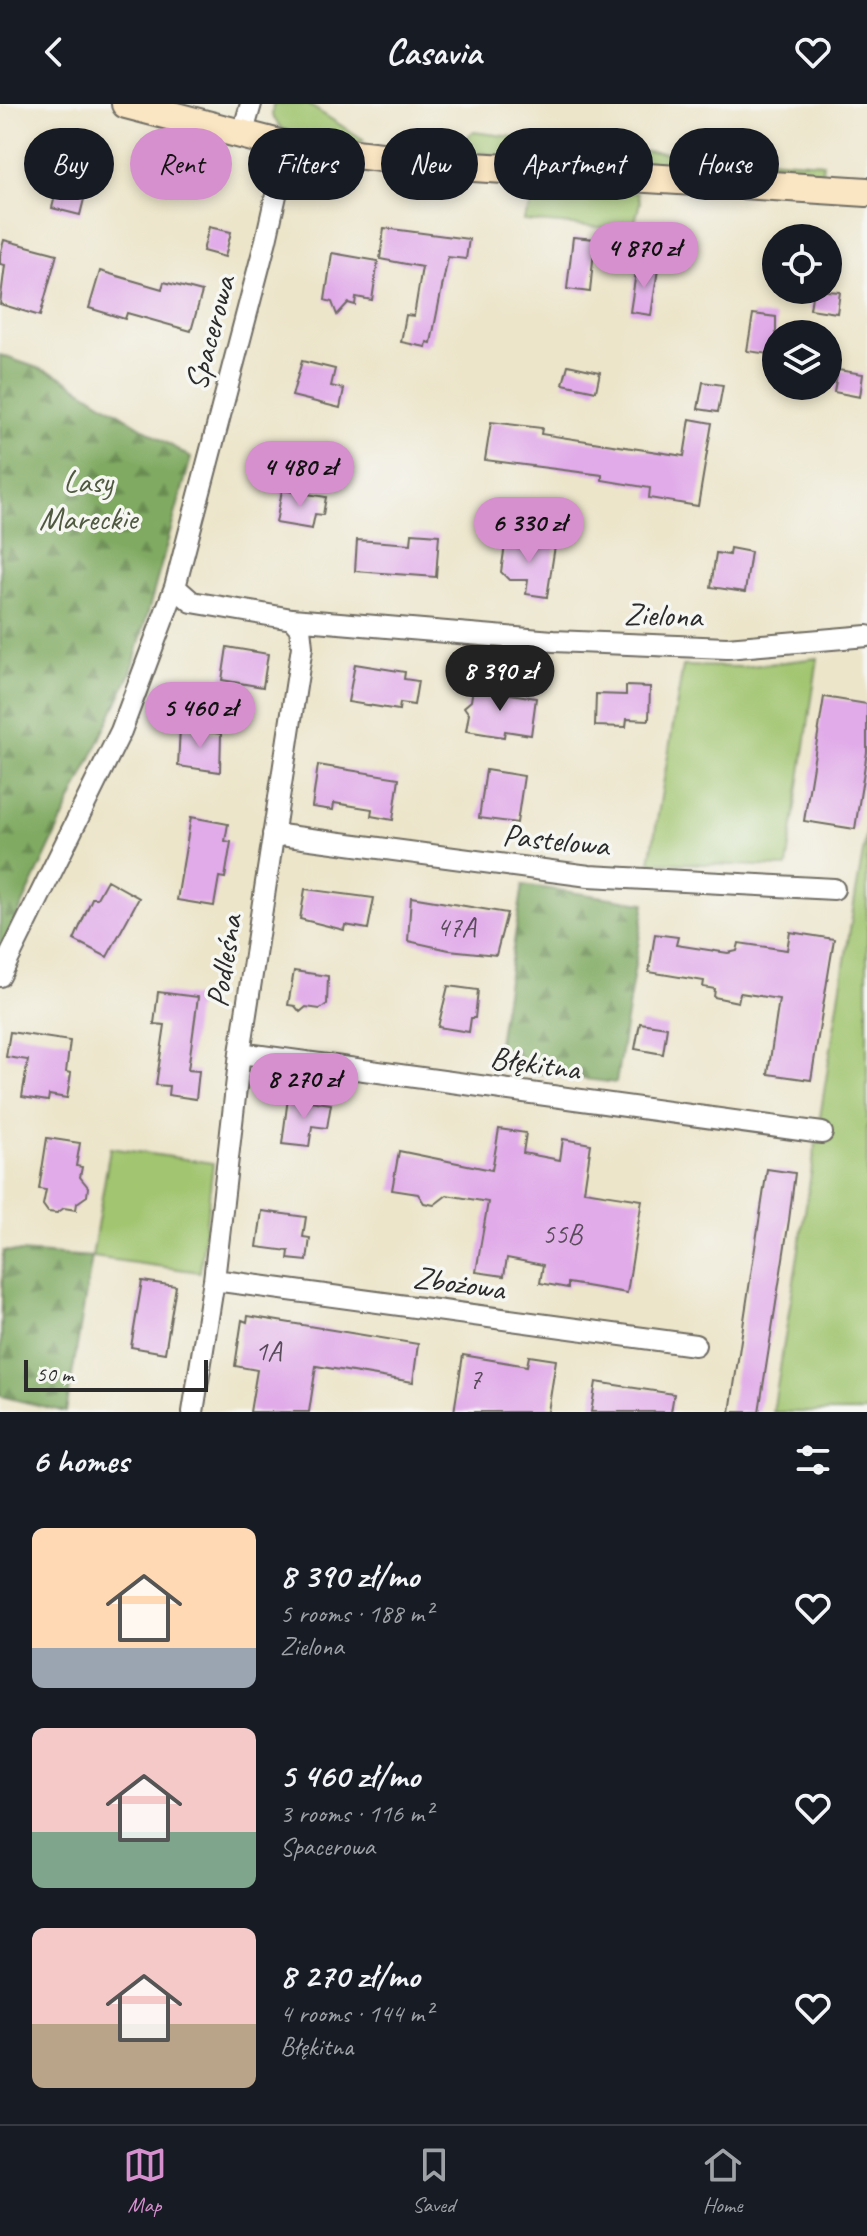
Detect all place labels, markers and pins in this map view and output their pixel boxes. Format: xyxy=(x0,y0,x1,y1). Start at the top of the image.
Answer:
pin: 4 870 zł xyxy=(561,222,727,290)
pin: 4 480 zł xyxy=(217,441,383,509)
pin: 6 330 zł xyxy=(446,497,612,565)
pin: 8 390 zł xyxy=(417,645,583,713)
pin: 5 460 zł xyxy=(117,682,283,750)
pin: 8 270 zł xyxy=(221,1053,387,1121)

